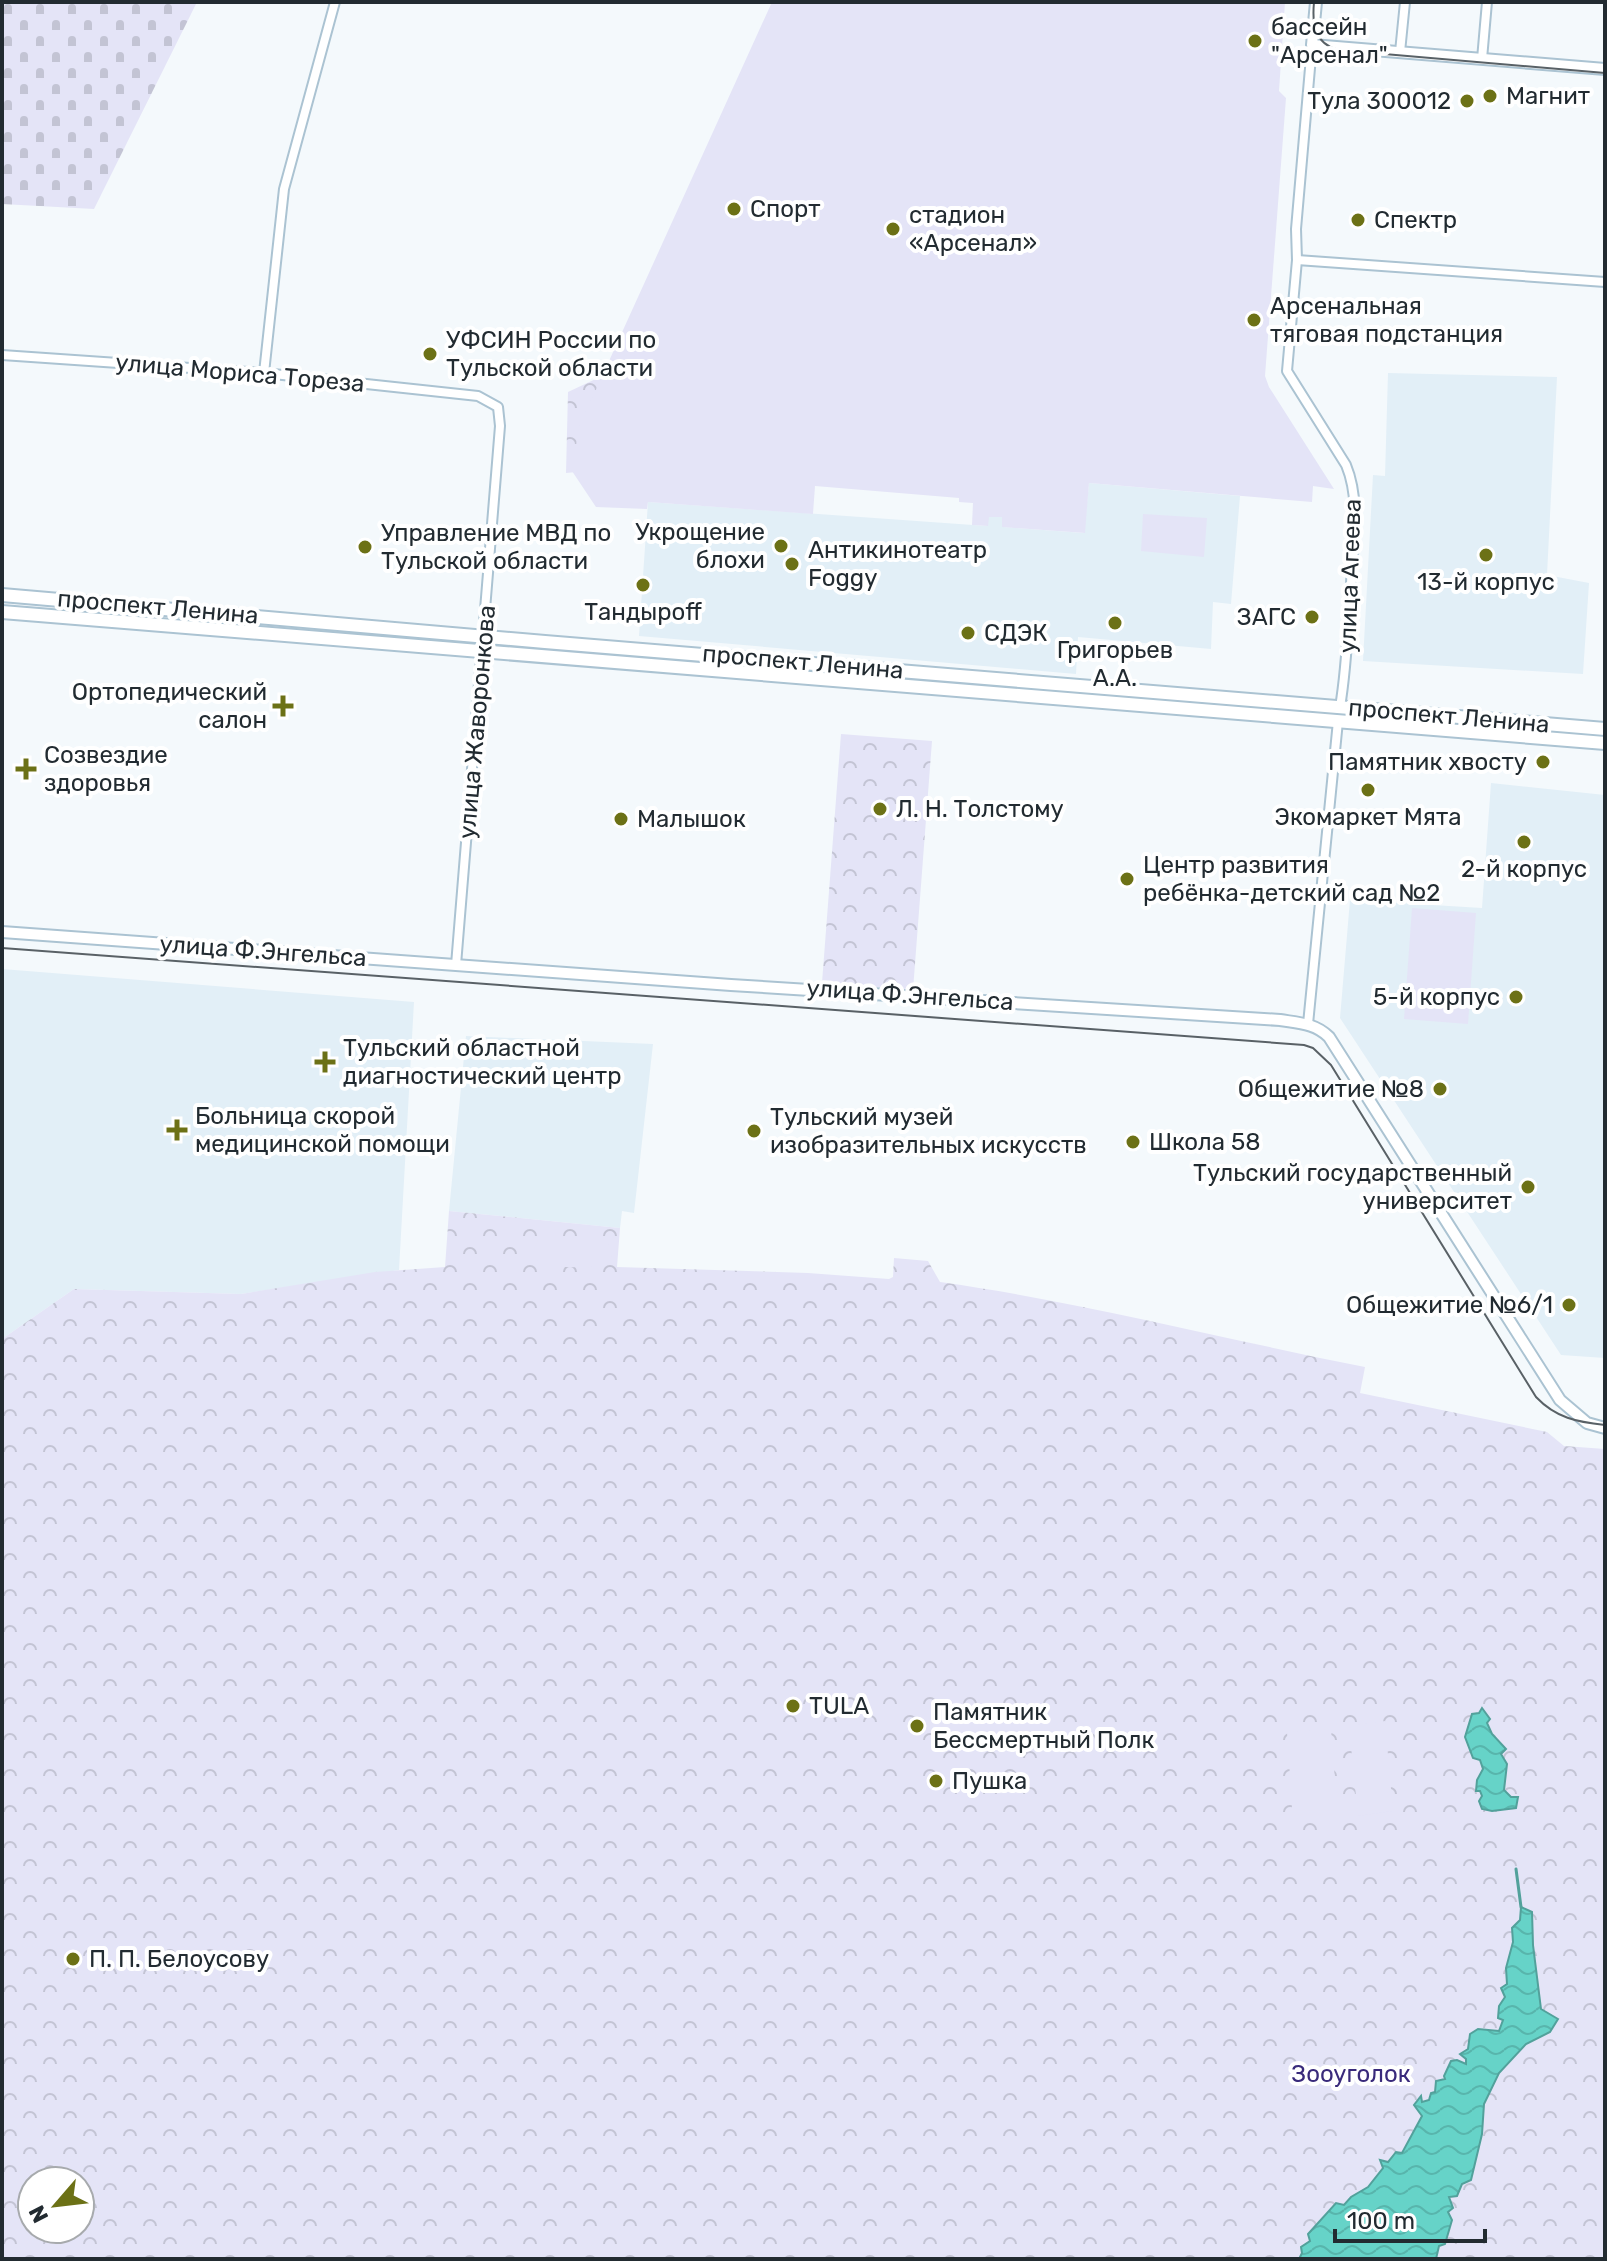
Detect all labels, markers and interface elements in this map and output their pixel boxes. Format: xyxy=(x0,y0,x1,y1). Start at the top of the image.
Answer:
place label: бассейн "Арсенал" xyxy=(1271,13,1388,69)
marker: бассейн "Арсенал" xyxy=(1246,32,1264,50)
place label: Магнит xyxy=(1506,82,1590,110)
place label: Тула 300012 xyxy=(1307,87,1451,115)
marker: Магнит xyxy=(1481,87,1499,105)
marker: Тула 300012 xyxy=(1458,92,1476,110)
place label: Спорт xyxy=(750,195,821,223)
marker: Спорт xyxy=(725,200,743,218)
place label: стадион «Арсенал» xyxy=(909,201,1037,257)
place label: Спектр xyxy=(1374,206,1457,234)
marker: Спектр xyxy=(1349,211,1367,229)
marker: стадион «Арсенал» xyxy=(884,220,902,238)
place label: Арсенальная тяговая подстанция xyxy=(1270,292,1503,348)
marker: Арсенальная тяговая подстанция xyxy=(1245,311,1263,329)
place label: УФСИН России по Тульской области xyxy=(446,326,656,382)
marker: УФСИН России по Тульской области xyxy=(421,345,439,363)
street label: улица Мориса Тореза xyxy=(114,348,366,398)
street label: улица Агеева xyxy=(1333,498,1367,654)
place label: Укрощение блохи xyxy=(635,518,765,574)
place label: Управление МВД по Тульской области xyxy=(381,519,611,575)
place label: Антикинотеатр Foggy xyxy=(808,536,987,592)
marker: Укрощение блохи xyxy=(772,537,790,555)
marker: Управление МВД по Тульской области xyxy=(356,538,374,556)
marker: 13-й корпус xyxy=(1477,546,1495,564)
marker: Антикинотеатр Foggy xyxy=(783,555,801,573)
place label: 13-й корпус xyxy=(1417,568,1555,596)
marker: Тандырoff xyxy=(634,576,652,594)
street label: проспект Ленина xyxy=(56,584,260,630)
place label: Тандырoff xyxy=(584,598,702,626)
place label: ЗАГС xyxy=(1237,603,1296,631)
street label: улица Жаворонкова xyxy=(453,604,501,840)
marker: ЗАГС xyxy=(1303,608,1321,626)
marker: Григорьев А.А. xyxy=(1106,614,1124,632)
place label: СДЭК xyxy=(984,619,1048,647)
marker: СДЭК xyxy=(959,624,977,642)
place label: Григорьев А.А. xyxy=(1057,636,1173,692)
street label: проспект Ленина xyxy=(701,639,905,685)
place label: Ортопедический салон xyxy=(72,678,267,734)
street label: проспект Ленина xyxy=(1347,693,1551,739)
marker: Ортопедический салон xyxy=(274,697,292,715)
place label: Созвездие здоровья xyxy=(44,741,168,797)
place label: Памятник хвосту xyxy=(1328,748,1527,776)
marker: Памятник хвосту xyxy=(1534,753,1552,771)
marker: Созвездие здоровья xyxy=(15,758,37,780)
marker: Экомаркет Мята xyxy=(1359,781,1377,799)
place label: Л. Н. Толстому xyxy=(896,795,1064,823)
marker: Л. Н. Толстому xyxy=(871,800,889,818)
place label: Экомаркет Мята xyxy=(1275,803,1461,831)
place label: Малышок xyxy=(637,805,746,833)
marker: Малышок xyxy=(612,810,630,828)
marker: 2-й корпус xyxy=(1515,833,1533,851)
place label: Центр развития ребёнка-детский сад №2 xyxy=(1143,851,1440,907)
place label: 2-й корпус xyxy=(1461,855,1587,883)
marker: Центр развития ребёнка-детский сад №2 xyxy=(1118,870,1136,888)
street label: улица Ф.Энгельса xyxy=(159,930,367,972)
street label: улица Ф.Энгельса xyxy=(806,974,1014,1016)
place label: 5-й корпус xyxy=(1373,983,1500,1011)
marker: 5-й корпус xyxy=(1507,988,1525,1006)
place label: Тульский областной диагностический центр xyxy=(343,1034,621,1090)
marker: Тульский областной диагностический центр xyxy=(314,1051,336,1073)
place label: Общежитие №8 xyxy=(1238,1075,1424,1103)
marker: Общежитие №8 xyxy=(1431,1080,1449,1098)
place label: Больница скорой медицинской помощи xyxy=(195,1102,450,1158)
place label: Тульский музей изобразительных искусств xyxy=(770,1103,1087,1159)
marker: Больница скорой медицинской помощи xyxy=(166,1119,188,1141)
marker: Тульский музей изобразительных искусств xyxy=(745,1122,763,1140)
place label: Школа 58 xyxy=(1149,1128,1260,1156)
marker: Школа 58 xyxy=(1124,1133,1142,1151)
place label: Тульский государственный университет xyxy=(1193,1159,1512,1215)
marker: Тульский государственный университет xyxy=(1519,1178,1537,1196)
place label: Общежитие №6/1 xyxy=(1346,1291,1553,1319)
marker: Общежитие №6/1 xyxy=(1560,1296,1578,1314)
place label: TULA xyxy=(809,1692,869,1720)
marker: TULA xyxy=(784,1697,802,1715)
place label: Памятник Бессмертный Полк xyxy=(933,1698,1154,1754)
marker: Памятник Бессмертный Полк xyxy=(908,1717,926,1735)
place label: Пушка xyxy=(952,1767,1027,1795)
marker: Пушка xyxy=(927,1772,945,1790)
place label: П. П. Белоусову xyxy=(89,1945,269,1973)
marker: П. П. Белоусову xyxy=(64,1950,82,1968)
park label: Зооуголок xyxy=(1291,2060,1411,2088)
north arrow xyxy=(16,2165,96,2245)
scale bar xyxy=(1335,2193,1485,2243)
text: N xyxy=(23,2201,54,2227)
text: 100 m xyxy=(1347,2207,1415,2235)

